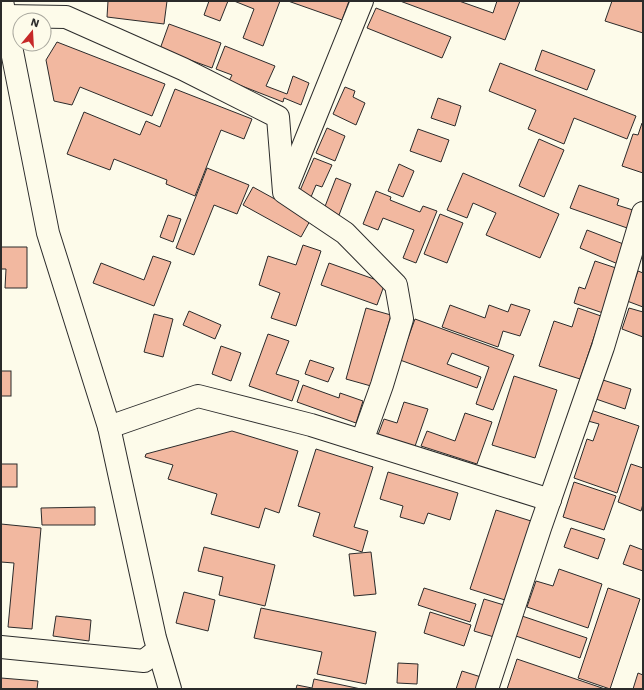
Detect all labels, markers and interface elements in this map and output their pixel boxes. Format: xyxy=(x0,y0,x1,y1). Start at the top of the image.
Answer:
north arrow xyxy=(12,12,52,52)
text: N xyxy=(29,16,41,30)

